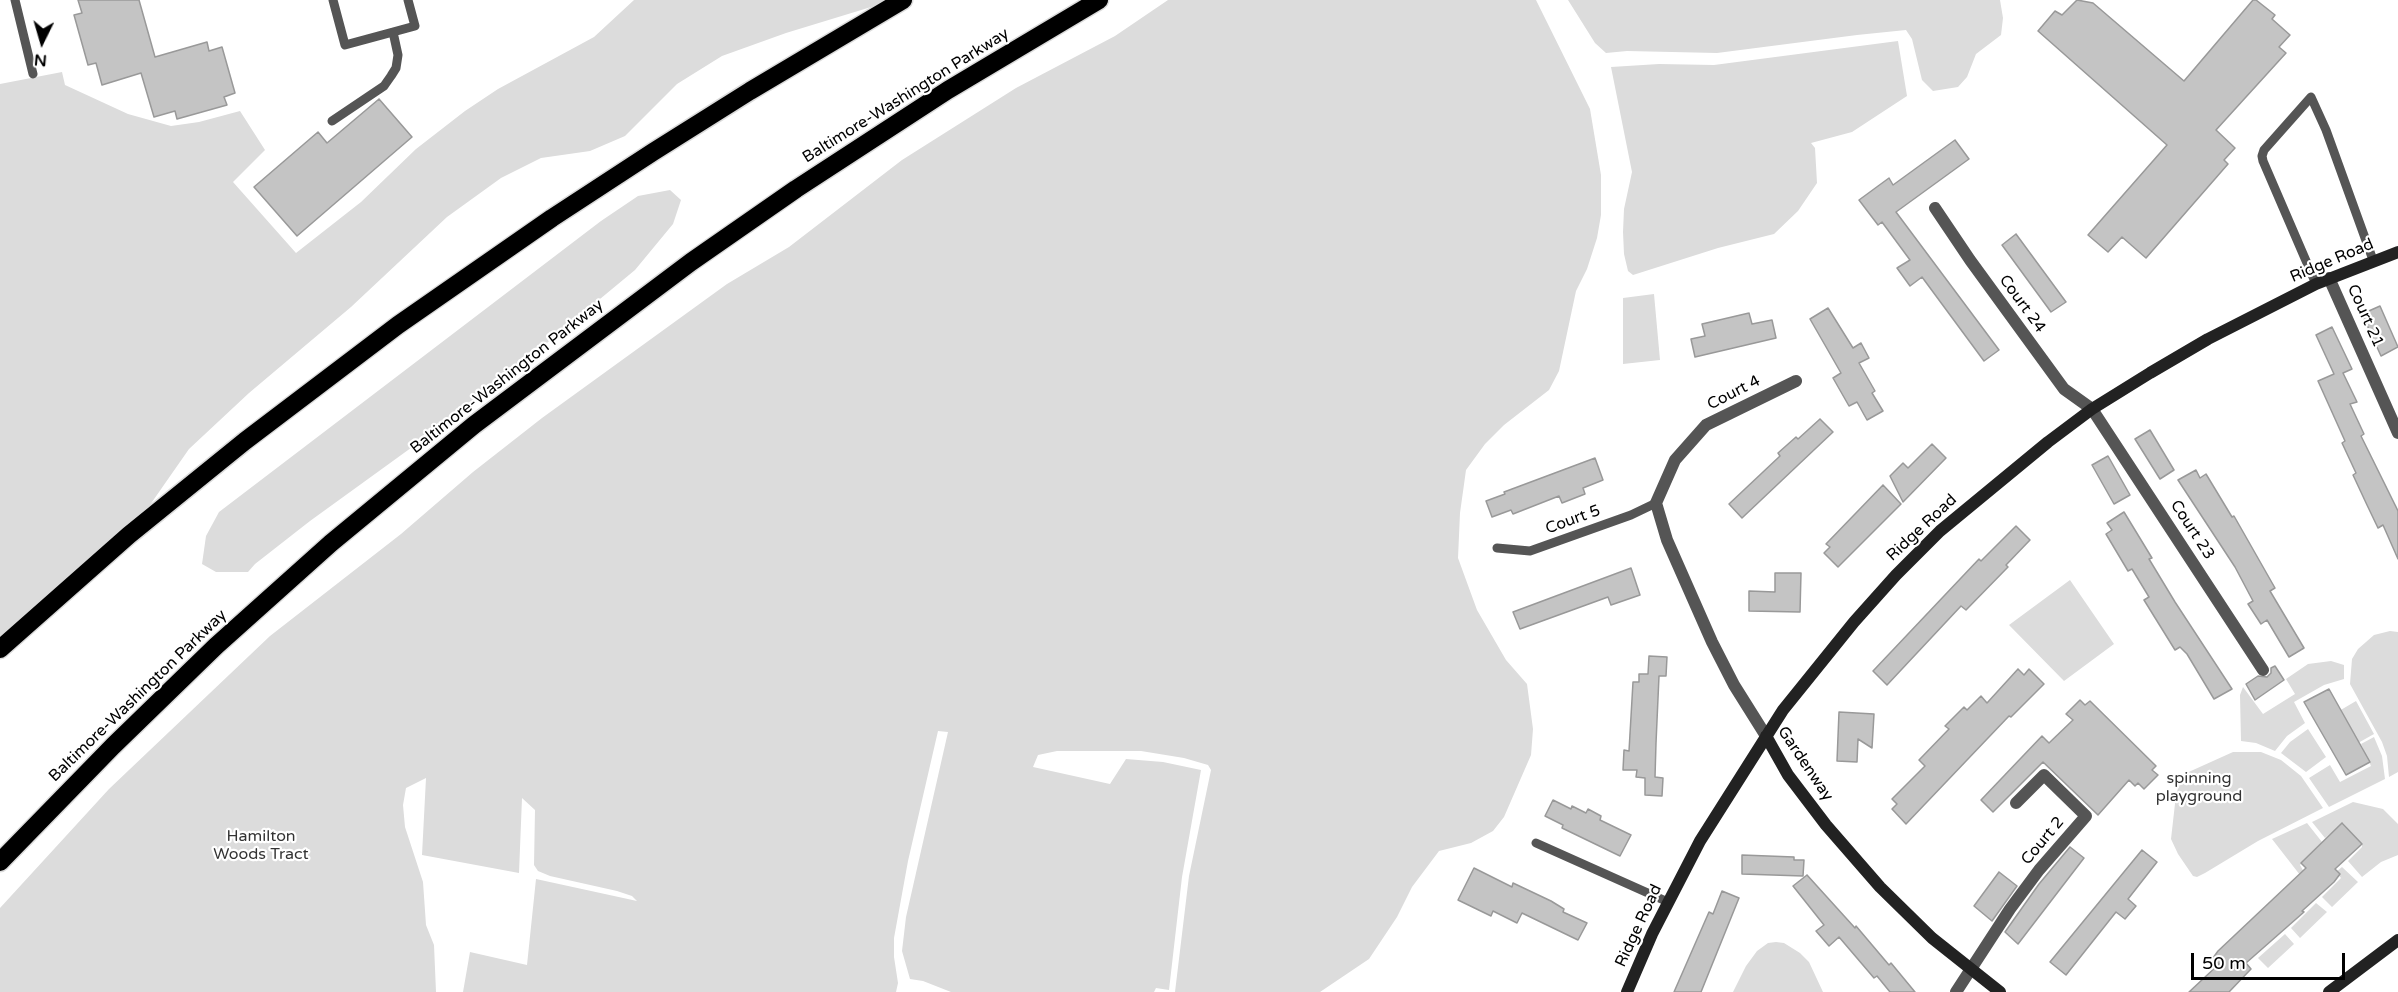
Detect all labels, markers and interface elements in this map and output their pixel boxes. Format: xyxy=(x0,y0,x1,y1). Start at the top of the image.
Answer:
north arrow xyxy=(12,12,72,72)
street label: Baltimore-Washington Parkway xyxy=(799,24,1013,168)
text: N xyxy=(33,49,48,70)
street label: Ridge Road xyxy=(2287,235,2377,287)
street label: Court 24 xyxy=(1995,271,2049,337)
street label: Court 21 xyxy=(2343,282,2387,350)
street label: Baltimore-Washington Parkway xyxy=(407,296,607,458)
street label: Court 4 xyxy=(1704,372,1764,414)
street label: Ridge Road xyxy=(1883,491,1961,565)
street label: Court 23 xyxy=(2166,497,2218,563)
street label: Court 5 xyxy=(1543,501,1603,539)
street label: Baltimore-Washington Parkway xyxy=(45,606,231,786)
street label: Gardenway xyxy=(1773,723,1837,805)
park label: spinning playground xyxy=(2156,769,2242,807)
street label: Court 2 xyxy=(2017,813,2069,869)
park label: Hamilton Woods Tract xyxy=(213,827,309,865)
street label: Ridge Road xyxy=(1611,882,1667,970)
scale bar xyxy=(2194,941,2348,979)
text: 50 m xyxy=(2202,952,2246,974)

